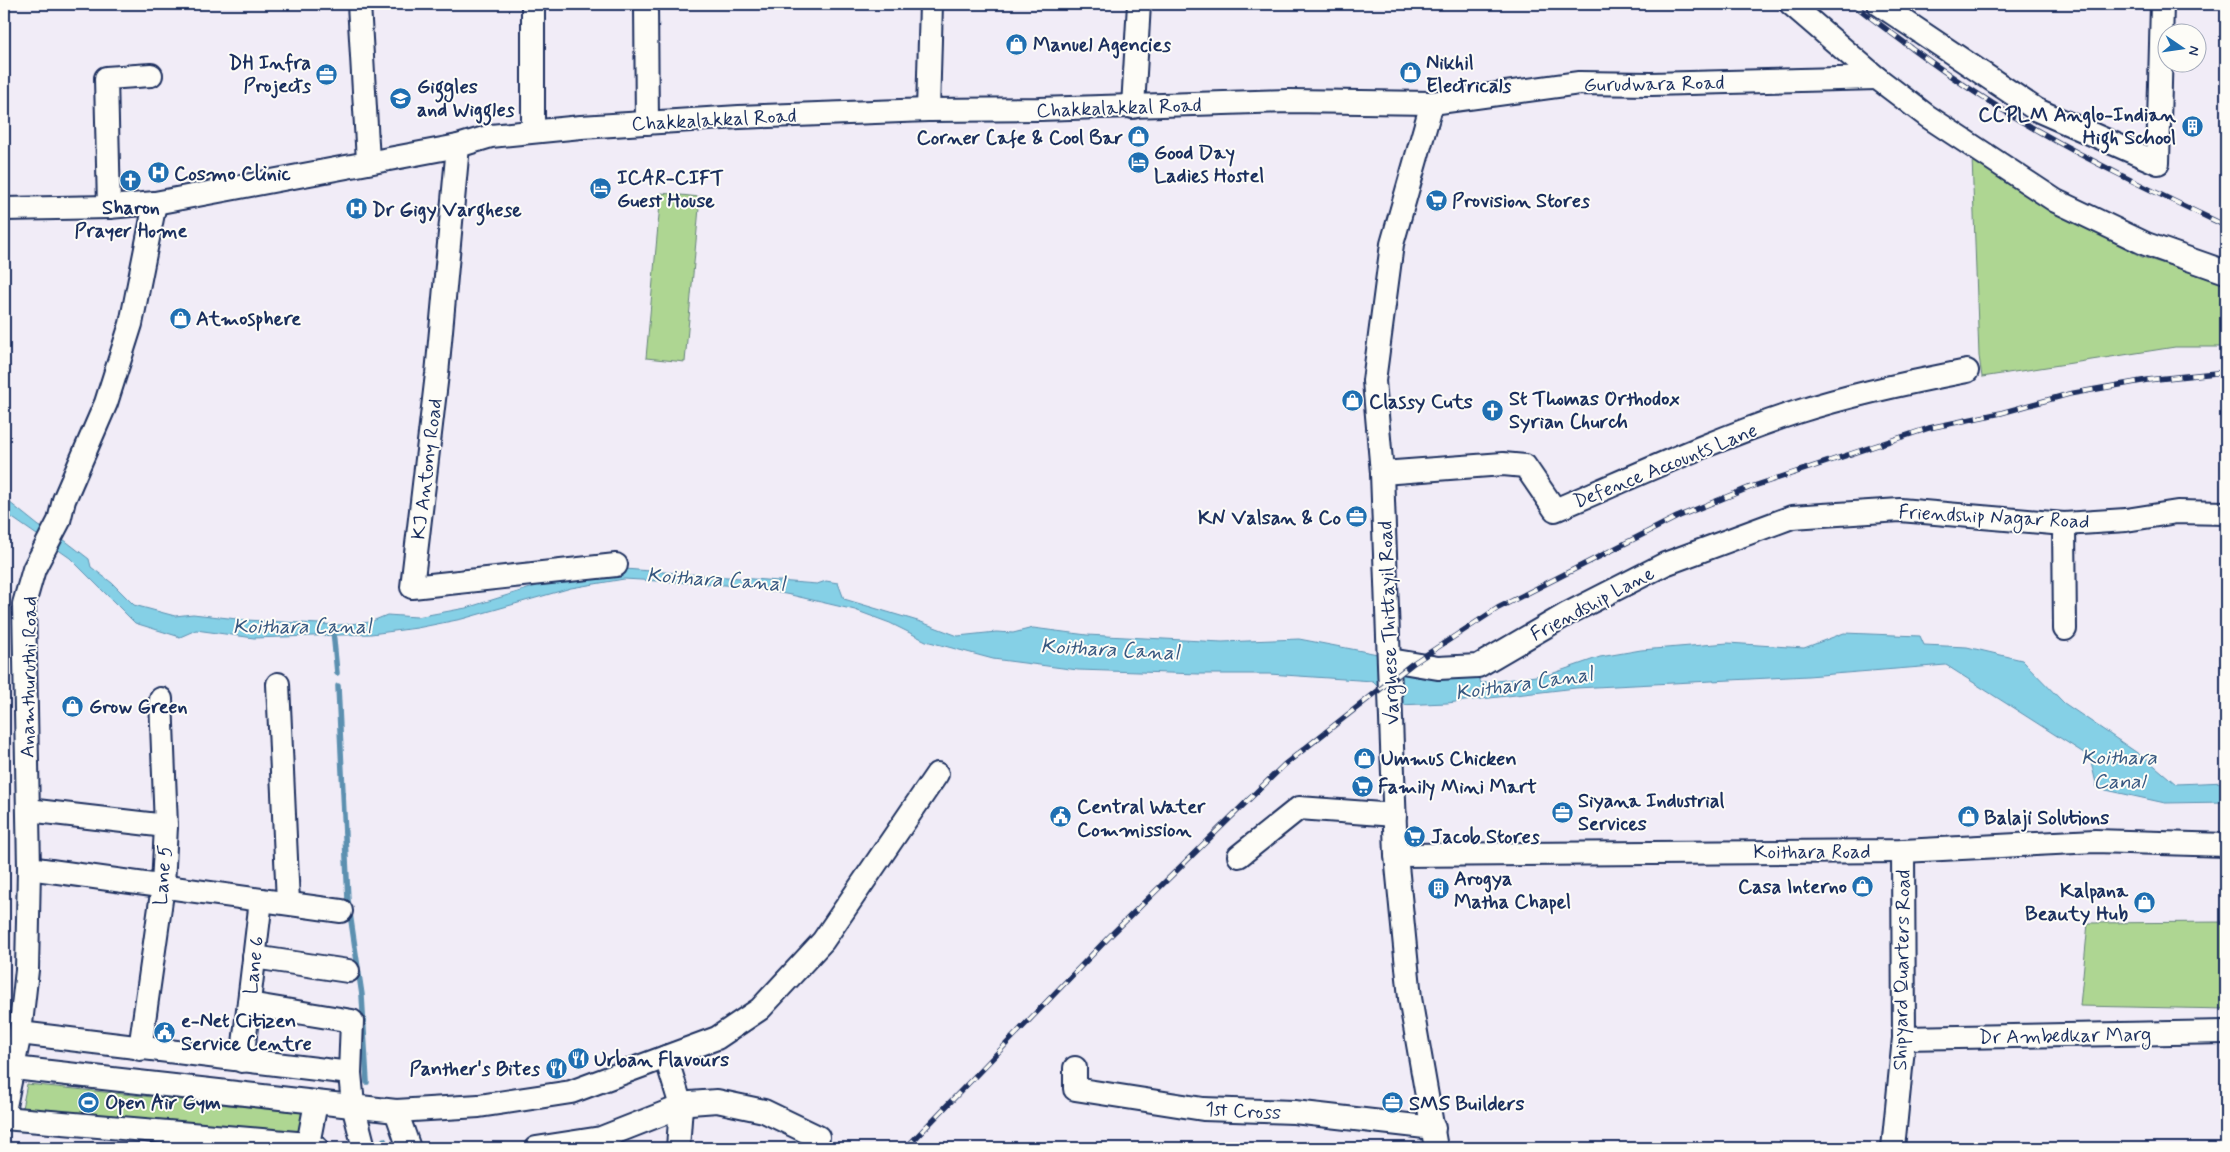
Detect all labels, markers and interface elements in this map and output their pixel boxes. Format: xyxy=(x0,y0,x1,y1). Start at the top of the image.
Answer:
north arrow xyxy=(2158,22,2208,72)
shop icon: Manuel Agencies xyxy=(1005,32,1029,56)
place label: Manuel Agencies xyxy=(1033,32,1171,59)
text: N xyxy=(2184,44,2204,57)
place label: DH Infra Projects xyxy=(228,50,311,100)
place label: Nikhil Electricals xyxy=(1426,50,1511,100)
shop icon: Nikhil Electricals xyxy=(1398,61,1422,85)
office icon: DH Infra Projects xyxy=(315,62,339,86)
street label: Gurudwara Road xyxy=(1583,70,1725,99)
place label: Giggles and Wiggles xyxy=(417,74,515,126)
school or university icon: Giggles and Wiggles xyxy=(389,86,413,110)
street label: Chakkalakkal Road xyxy=(1036,92,1202,125)
place label: CCPLM Anglo-Indian High School xyxy=(1978,102,2176,154)
street label: Chakkalakkal Road xyxy=(631,103,797,138)
building icon: CCPLM Anglo-Indian High School xyxy=(2180,114,2204,138)
place label: Corner Cafe & Cool Bar xyxy=(917,125,1124,152)
shop icon: Corner Cafe & Cool Bar xyxy=(1127,125,1151,149)
place label: Good Day Ladies Hostel xyxy=(1154,140,1264,190)
hotel icon: Good Day Ladies Hostel xyxy=(1126,151,1150,175)
hospital icon: Cosmo Clinic xyxy=(146,161,170,185)
place label: Cosmo Clinic xyxy=(174,161,291,188)
place label: ICAR-CIFT Guest House xyxy=(617,165,724,215)
church icon: Sharon Prayer Home xyxy=(119,169,143,193)
hotel icon: ICAR-CIFT Guest House xyxy=(589,176,613,200)
supermarket icon: Provision Stores xyxy=(1424,188,1448,212)
place label: Provision Stores xyxy=(1452,188,1590,215)
place label: Sharon Prayer Home xyxy=(75,195,188,245)
hospital icon: Dr Gigy Varghese xyxy=(344,197,368,221)
place label: Dr Gigy Varghese xyxy=(372,197,522,226)
shop icon: Atmosphere xyxy=(168,306,192,330)
place label: Atmosphere xyxy=(196,306,301,333)
place label: St Thomas Orthodox Syrian Church xyxy=(1509,386,1680,436)
shop icon: Classy Cuts xyxy=(1341,389,1365,413)
place label: Classy Cuts xyxy=(1369,389,1473,416)
street label: KJ Antony Road xyxy=(405,397,450,541)
church icon: St Thomas Orthodox Syrian Church xyxy=(1481,398,1505,422)
street label: Defence Accounts Lane xyxy=(1570,417,1761,516)
street label: Friendship Nagar Road xyxy=(1898,499,2090,537)
place label: KN Valsan & Co xyxy=(1198,505,1341,532)
office icon: KN Valsan & Co xyxy=(1345,505,1369,529)
street label: Varghese Thittayil Road xyxy=(1372,520,1408,725)
street label: Friendship Lane xyxy=(1526,560,1660,648)
water label: Koithara Canal xyxy=(646,561,788,599)
street label: Anamthuruthi Road xyxy=(15,596,44,758)
water label: Koithara Canal xyxy=(233,613,373,641)
water label: Koithara Canal xyxy=(1040,632,1182,668)
water label: Koithara Canal xyxy=(1453,660,1597,708)
shop icon: Grow Green xyxy=(61,694,85,718)
place label: Grow Green xyxy=(89,694,188,721)
water label: Koithara Canal xyxy=(2081,744,2157,796)
shop icon: Ummus Chicken xyxy=(1353,746,1377,770)
place label: Ummus Chicken xyxy=(1381,746,1517,773)
supermarket icon: Family Mini Mart xyxy=(1350,774,1374,798)
place label: Family Mini Mart xyxy=(1378,774,1537,801)
place label: Siyana Industrial Services xyxy=(1578,788,1725,838)
place label: Central Water Commission xyxy=(1077,794,1206,844)
office icon: Siyana Industrial Services xyxy=(1550,800,1574,824)
public building icon: Central Water Commission xyxy=(1049,805,1073,829)
shop icon: Balaji Solutions xyxy=(1956,805,1980,829)
place label: Balaji Solutions xyxy=(1984,805,2109,832)
supermarket icon: Jacob Stores xyxy=(1403,824,1427,848)
place label: Jacob Stores xyxy=(1431,824,1540,851)
street label: Koithara Road xyxy=(1753,839,1871,866)
street label: Lane 5 xyxy=(147,844,180,906)
place label: Arogya Matha Chapel xyxy=(1454,866,1571,916)
street label: Shipyard Quarters Road xyxy=(1887,869,1918,1071)
place label: Casa Interno xyxy=(1738,874,1847,901)
shop icon: Casa Interno xyxy=(1851,874,1875,898)
building icon: Arogya Matha Chapel xyxy=(1426,877,1450,901)
place label: Kalpana Beauty Hub xyxy=(2025,878,2129,928)
shop icon: Kalpana Beauty Hub xyxy=(2132,890,2156,914)
street label: Lane 6 xyxy=(238,934,271,996)
place label: e-Net Citizen Service Centre xyxy=(181,1008,312,1058)
public building icon: e-Net Citizen Service Centre xyxy=(153,1020,177,1044)
street label: Dr Ambedkar Marg xyxy=(1979,1021,2152,1053)
restaurant icon: Urban Flavours xyxy=(566,1047,590,1071)
place label: Urban Flavours xyxy=(594,1047,729,1074)
place label: Panther's Bites xyxy=(410,1056,540,1083)
restaurant icon: Panther's Bites xyxy=(544,1056,568,1080)
sports icon: Open Air Gym xyxy=(77,1090,101,1114)
place label: Open Air Gym xyxy=(105,1090,221,1117)
office icon: SMS Builders xyxy=(1381,1091,1405,1115)
place label: SMS Builders xyxy=(1409,1091,1524,1118)
street label: 1st Cross xyxy=(1204,1096,1282,1127)

